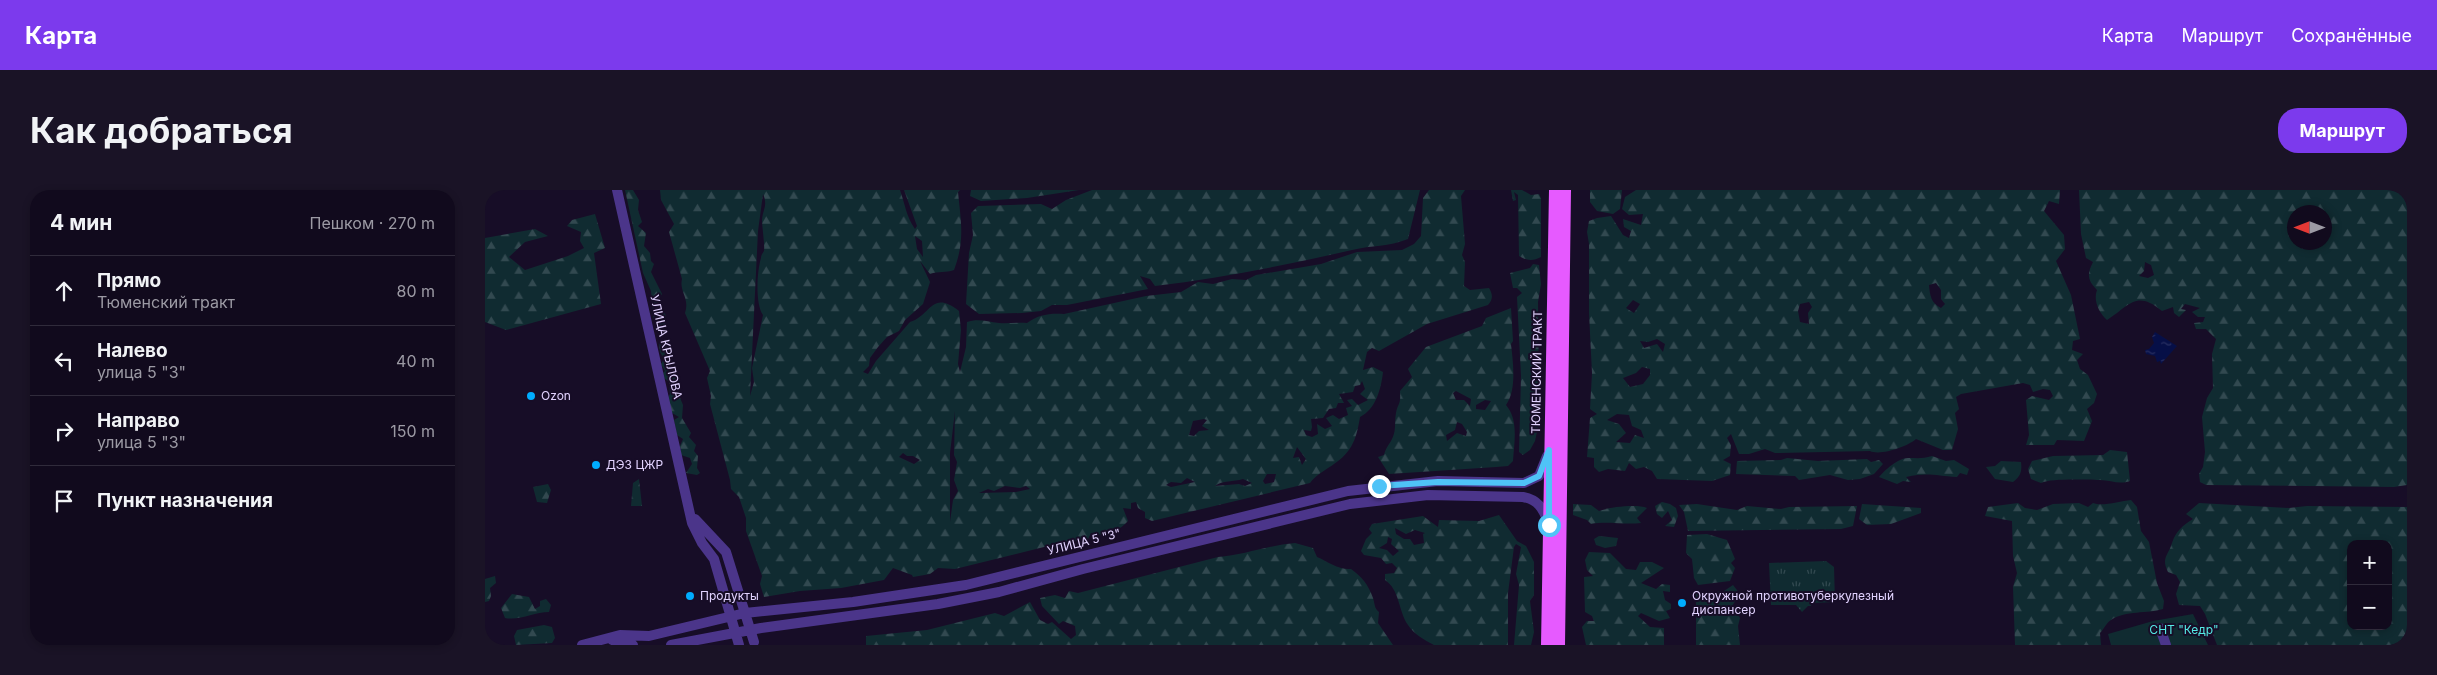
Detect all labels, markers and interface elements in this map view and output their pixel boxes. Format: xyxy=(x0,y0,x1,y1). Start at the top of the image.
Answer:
text: Карта xyxy=(25,21,97,50)
text: Карта xyxy=(2102,25,2154,46)
text: Маршрут xyxy=(2182,25,2263,46)
text: Сохранённые xyxy=(2291,25,2412,46)
button: Маршрут xyxy=(2278,108,2407,153)
text: Как добраться xyxy=(30,109,293,151)
north arrow xyxy=(2287,205,2332,250)
text: 4 мин xyxy=(50,210,112,235)
text: Пешком · 270 m xyxy=(310,213,435,233)
text: Прямо xyxy=(97,269,161,292)
icon: ahead xyxy=(50,277,78,305)
text: 80 m xyxy=(396,281,435,301)
text: Тюменский тракт xyxy=(97,292,235,312)
street label: УЛИЦА КРЫЛОВА xyxy=(647,293,686,400)
street label: ТЮМЕНСКИЙ ТРАКТ xyxy=(1528,310,1545,434)
text: Налево xyxy=(97,339,168,362)
icon: left xyxy=(50,347,78,375)
text: 40 m xyxy=(396,351,435,371)
text: улица 5 "З" xyxy=(97,362,186,382)
place label: Ozon xyxy=(541,388,571,403)
marker: Ozon xyxy=(525,390,537,402)
text: Направо xyxy=(97,409,180,432)
icon: right xyxy=(50,417,78,445)
text: 150 m xyxy=(390,421,435,441)
text: улица 5 "З" xyxy=(97,432,186,452)
place label: ДЭЗ ЦЖР xyxy=(606,457,664,472)
marker: ДЭЗ ЦЖР xyxy=(590,459,602,471)
route end xyxy=(1368,475,1391,498)
icon: arrive xyxy=(50,487,78,515)
text: Пункт назначения xyxy=(97,489,273,512)
route start xyxy=(1538,514,1561,537)
street label: УЛИЦА 5 "З" xyxy=(1046,525,1122,558)
map controls xyxy=(2347,540,2392,630)
button: + xyxy=(2347,540,2392,585)
button: − xyxy=(2347,585,2392,630)
place label: Продукты xyxy=(700,588,759,603)
place label: Окружной противотуберкулезный диспансер xyxy=(1692,588,1894,617)
marker: Продукты xyxy=(684,590,696,602)
marker: Окружной противотуберкулезный диспансер xyxy=(1676,597,1688,609)
park label: СНТ "Кедр" xyxy=(2149,622,2219,637)

